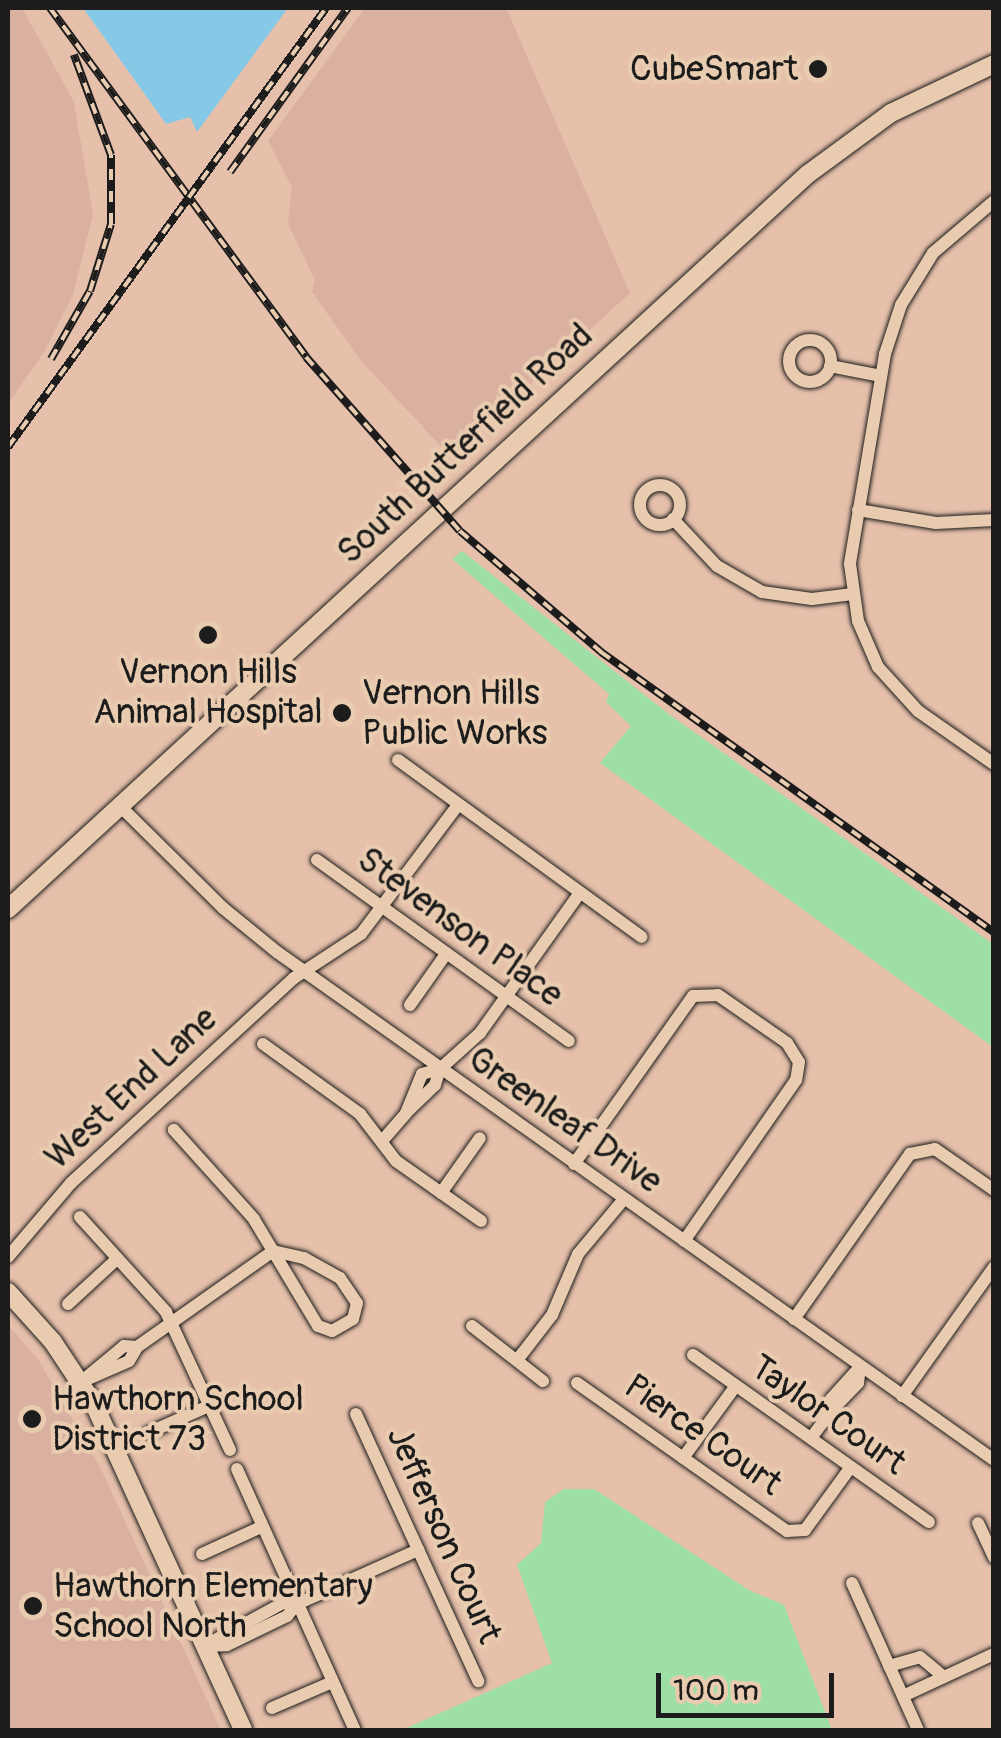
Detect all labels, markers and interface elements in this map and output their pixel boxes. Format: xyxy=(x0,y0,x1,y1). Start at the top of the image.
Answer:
place label: CubeSmart xyxy=(630,48,798,90)
marker: CubeSmart xyxy=(807,58,829,80)
street label: South Butterfield Road xyxy=(329,315,601,573)
marker: Vernon Hills Animal Hospital xyxy=(197,624,219,646)
place label: Vernon Hills Animal Hospital xyxy=(93,651,323,733)
place label: Vernon Hills Public Works xyxy=(362,672,547,754)
marker: Vernon Hills Public Works xyxy=(331,702,353,724)
street label: Stevenson Place xyxy=(349,838,571,1016)
street label: West End Lane xyxy=(36,998,226,1178)
street label: Greenleaf Drive xyxy=(460,1038,670,1202)
street label: Taylor Court xyxy=(742,1346,914,1484)
street label: Pierce Court xyxy=(616,1365,790,1505)
place label: Hawthorn School District 73 xyxy=(52,1378,304,1460)
marker: Hawthorn School District 73 xyxy=(21,1408,43,1430)
street label: Jefferson Court xyxy=(377,1420,511,1650)
place label: Hawthorn Elementary School North xyxy=(53,1565,373,1647)
marker: Hawthorn Elementary School North xyxy=(22,1595,44,1617)
scale bar xyxy=(661,1653,838,1715)
text: 100 m xyxy=(673,1672,759,1709)

